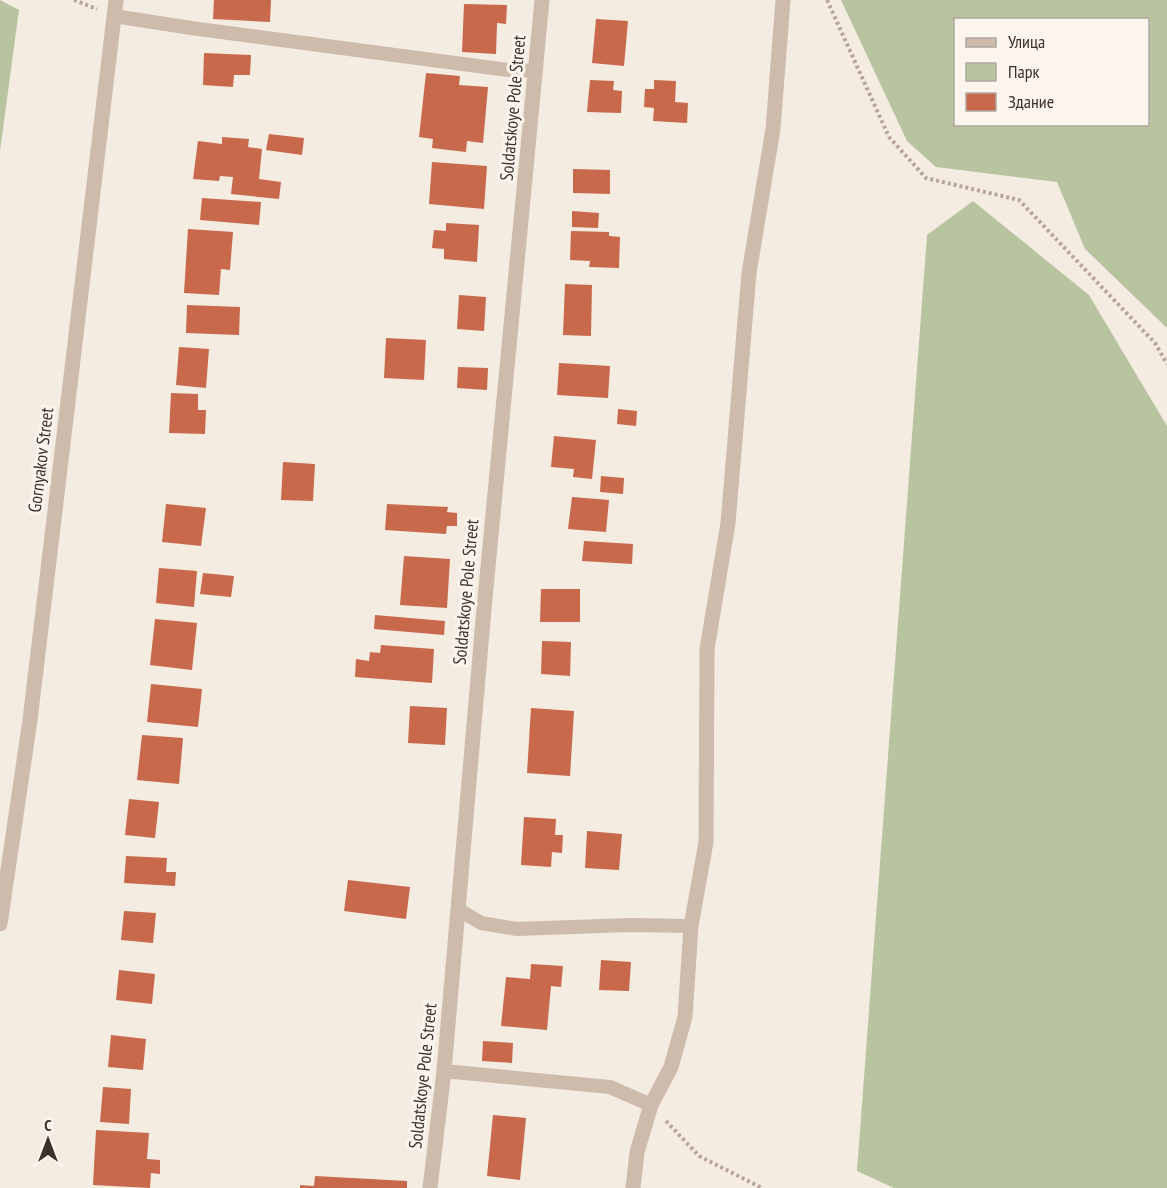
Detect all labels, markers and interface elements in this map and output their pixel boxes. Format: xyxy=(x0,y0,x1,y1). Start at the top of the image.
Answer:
legend xyxy=(954,18,1149,126)
text: Улица xyxy=(1008,30,1045,53)
street label: Soldatskoye Pole Street xyxy=(495,34,530,182)
text: Парк xyxy=(1008,60,1039,83)
text: Здание xyxy=(1008,90,1054,113)
street label: Gornyakov Street xyxy=(23,406,58,514)
street label: Soldatskoye Pole Street xyxy=(448,518,483,666)
street label: Soldatskoye Pole Street xyxy=(403,1002,442,1150)
north arrow xyxy=(18,1110,78,1170)
text: С xyxy=(44,1115,52,1135)

